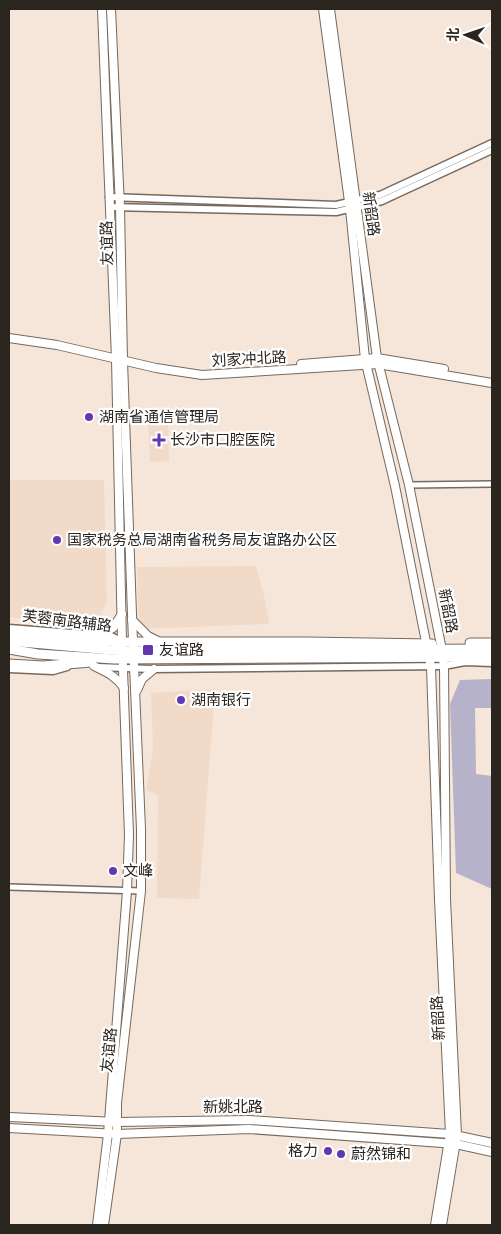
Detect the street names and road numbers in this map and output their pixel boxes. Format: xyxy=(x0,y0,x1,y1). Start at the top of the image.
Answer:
street label: 新韶路 xyxy=(359,190,383,238)
street label: 友谊路 xyxy=(98,220,116,266)
street label: 刘家冲北路 xyxy=(211,348,287,370)
street label: 新韶路 xyxy=(435,587,461,635)
street label: 芙蓉南路辅路 xyxy=(21,607,113,635)
street label: 新韶路 xyxy=(428,995,448,1041)
street label: 友谊路 xyxy=(98,1027,120,1073)
street label: 新姚北路 xyxy=(203,1098,263,1116)

